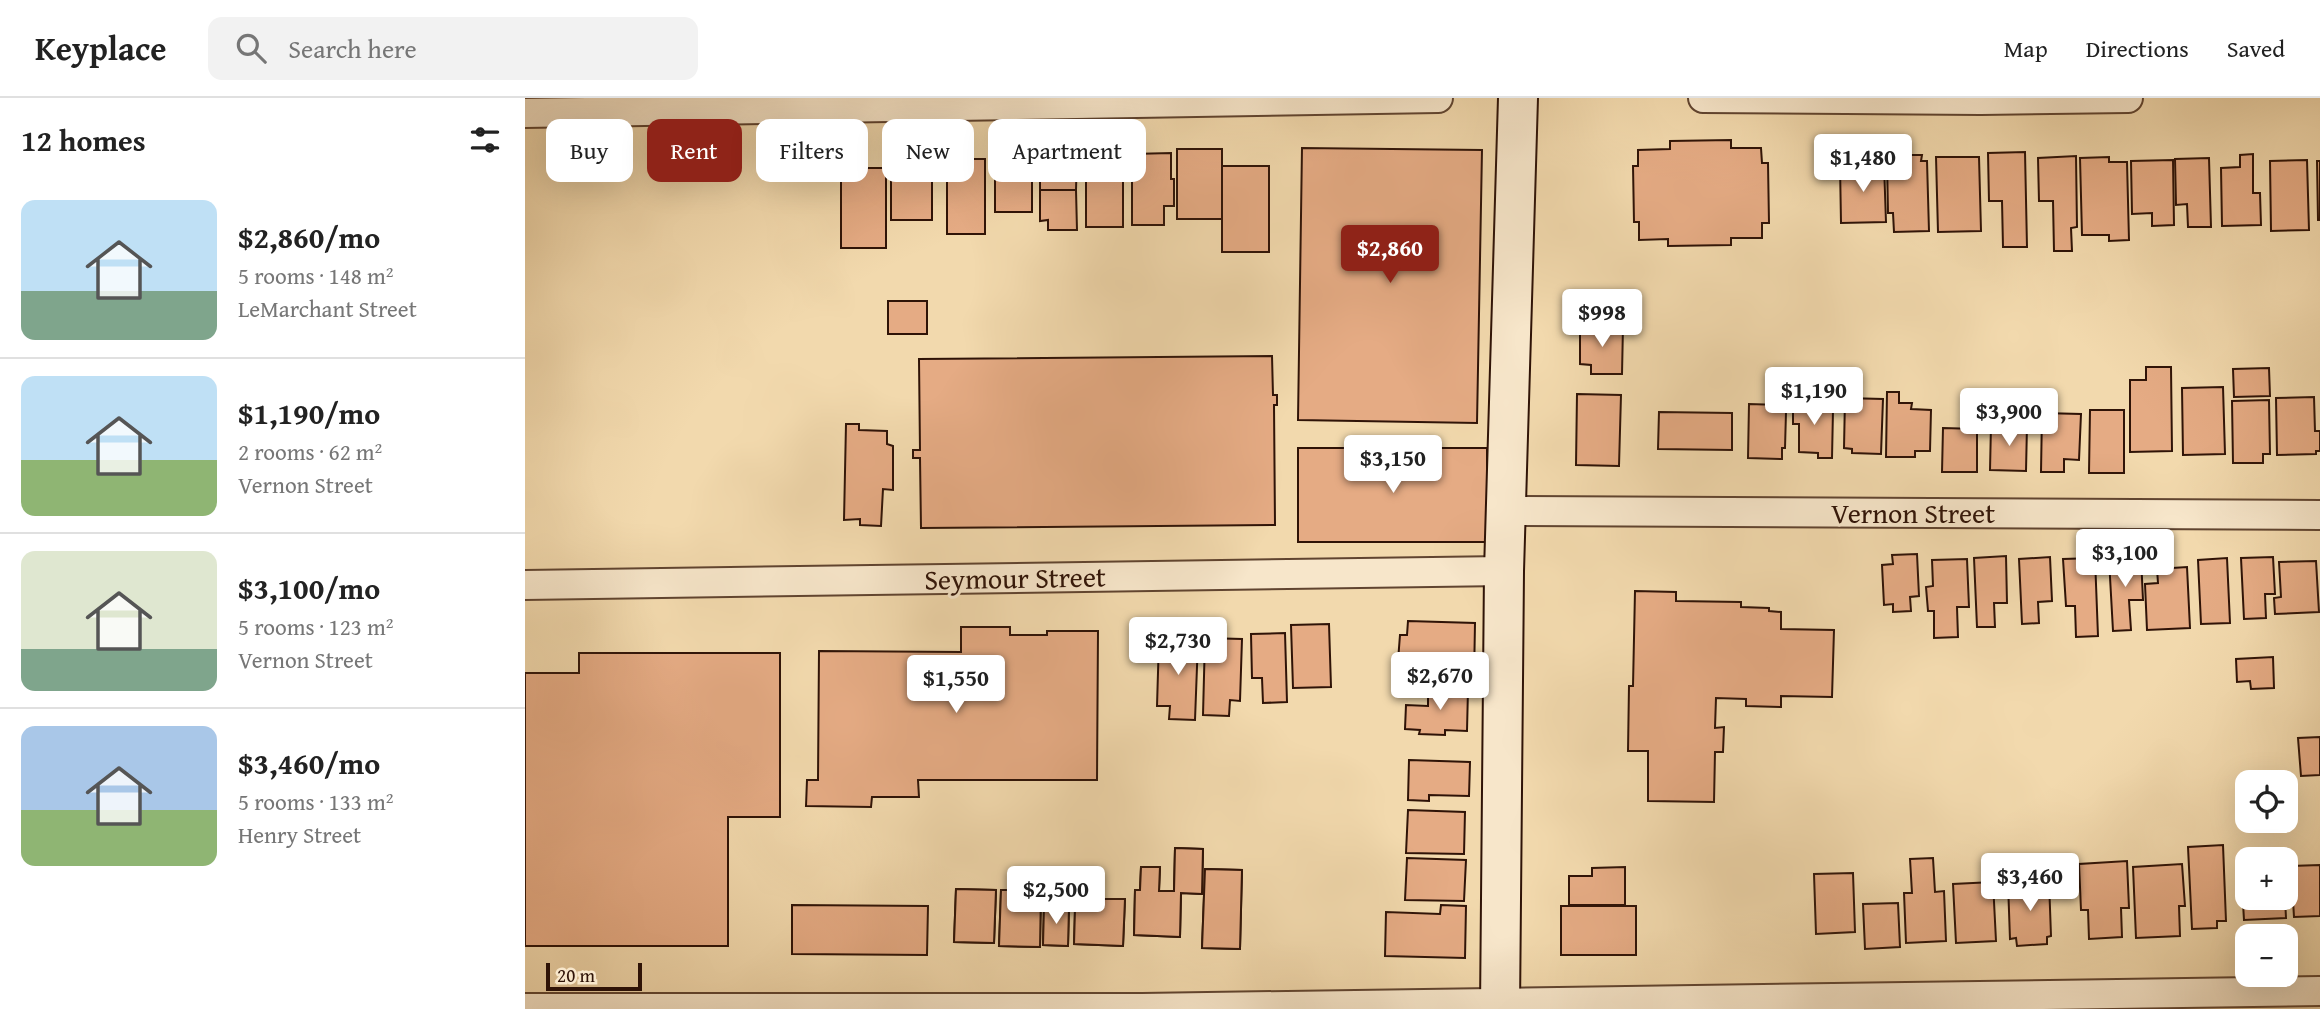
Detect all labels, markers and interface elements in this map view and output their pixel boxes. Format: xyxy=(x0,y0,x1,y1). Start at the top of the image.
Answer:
search box xyxy=(208,17,698,80)
text: Keyplace xyxy=(35,24,166,72)
icon: search xyxy=(232,29,270,67)
text: Search here xyxy=(288,29,417,68)
text: Map xyxy=(2004,31,2048,66)
text: Directions xyxy=(2086,31,2189,66)
text: Saved xyxy=(2227,31,2285,66)
text: 12 homes xyxy=(21,118,146,162)
chip: Buy xyxy=(546,119,633,182)
chip: Rent xyxy=(647,119,742,182)
chip: Filters xyxy=(756,119,868,182)
chip: New xyxy=(882,119,974,182)
chip: Apartment xyxy=(988,119,1146,182)
icon: filters xyxy=(466,121,504,159)
pin: $1,480 xyxy=(1806,134,1920,194)
text: $1,480 xyxy=(1830,140,1896,173)
text: $2,860/mo xyxy=(238,215,380,259)
pin: $2,860 xyxy=(1333,226,1447,285)
icon: home xyxy=(77,228,161,312)
text: $2,860 xyxy=(1357,231,1423,264)
text: 5 rooms · 148 m² xyxy=(238,259,393,292)
pin: $998 xyxy=(1561,289,1643,349)
text: LeMarchant Street xyxy=(238,292,417,325)
text: $998 xyxy=(1578,295,1626,328)
pin: $1,190 xyxy=(1757,368,1871,427)
text: $1,190 xyxy=(1781,373,1847,406)
pin: $3,900 xyxy=(1952,388,2066,448)
text: $1,190/mo xyxy=(238,391,380,435)
text: $3,900 xyxy=(1976,394,2042,427)
icon: home xyxy=(77,404,161,488)
text: 2 rooms · 62 m² xyxy=(238,435,382,468)
pin: $3,150 xyxy=(1336,436,1450,495)
text: $3,150 xyxy=(1360,441,1426,474)
text: Vernon Street xyxy=(238,468,373,501)
street label: Vernon Street xyxy=(1831,492,1995,533)
pin: $3,100 xyxy=(2068,530,2182,589)
text: $3,100 xyxy=(2092,535,2158,568)
street label: Seymour Street xyxy=(924,555,1106,600)
text: $3,100/mo xyxy=(238,566,380,610)
icon: home xyxy=(77,579,161,663)
text: 5 rooms · 123 m² xyxy=(238,610,393,643)
pin: $2,730 xyxy=(1121,618,1235,677)
text: $2,730 xyxy=(1145,623,1211,656)
text: Vernon Street xyxy=(238,643,373,676)
pin: $2,670 xyxy=(1383,652,1497,712)
pin: $1,550 xyxy=(899,656,1013,715)
text: $2,670 xyxy=(1407,658,1473,691)
text: $1,550 xyxy=(923,661,989,694)
text: $3,460/mo xyxy=(238,741,380,785)
icon: home xyxy=(77,754,161,838)
map controls xyxy=(2235,770,2298,987)
button: locate xyxy=(2235,770,2298,833)
text: 5 rooms · 133 m² xyxy=(238,785,393,818)
text: Henry Street xyxy=(238,818,361,851)
button: + xyxy=(2235,847,2298,910)
pin: $3,460 xyxy=(1973,854,2087,913)
text: $3,460 xyxy=(1997,859,2063,892)
pin: $2,500 xyxy=(999,866,1113,926)
text: $2,500 xyxy=(1023,872,1089,905)
button: − xyxy=(2235,924,2298,987)
scale bar xyxy=(546,960,642,992)
text: 20 m xyxy=(557,961,595,989)

